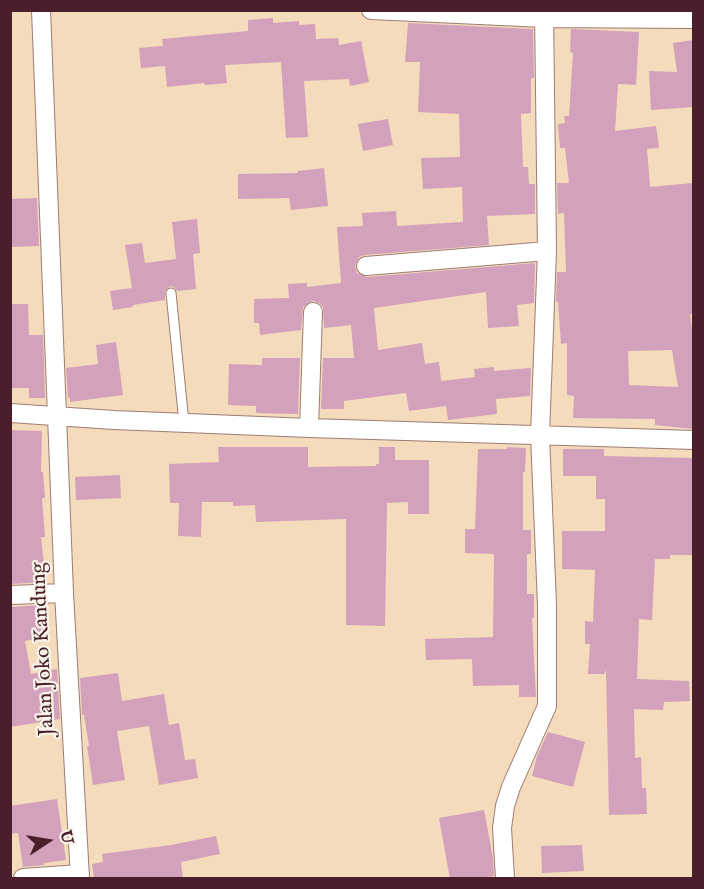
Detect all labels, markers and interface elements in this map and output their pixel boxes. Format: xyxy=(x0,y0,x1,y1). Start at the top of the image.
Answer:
street label: Jalan Joko Kandung xyxy=(27,561,61,737)
north arrow xyxy=(18,811,78,871)
text: U xyxy=(54,829,77,846)

